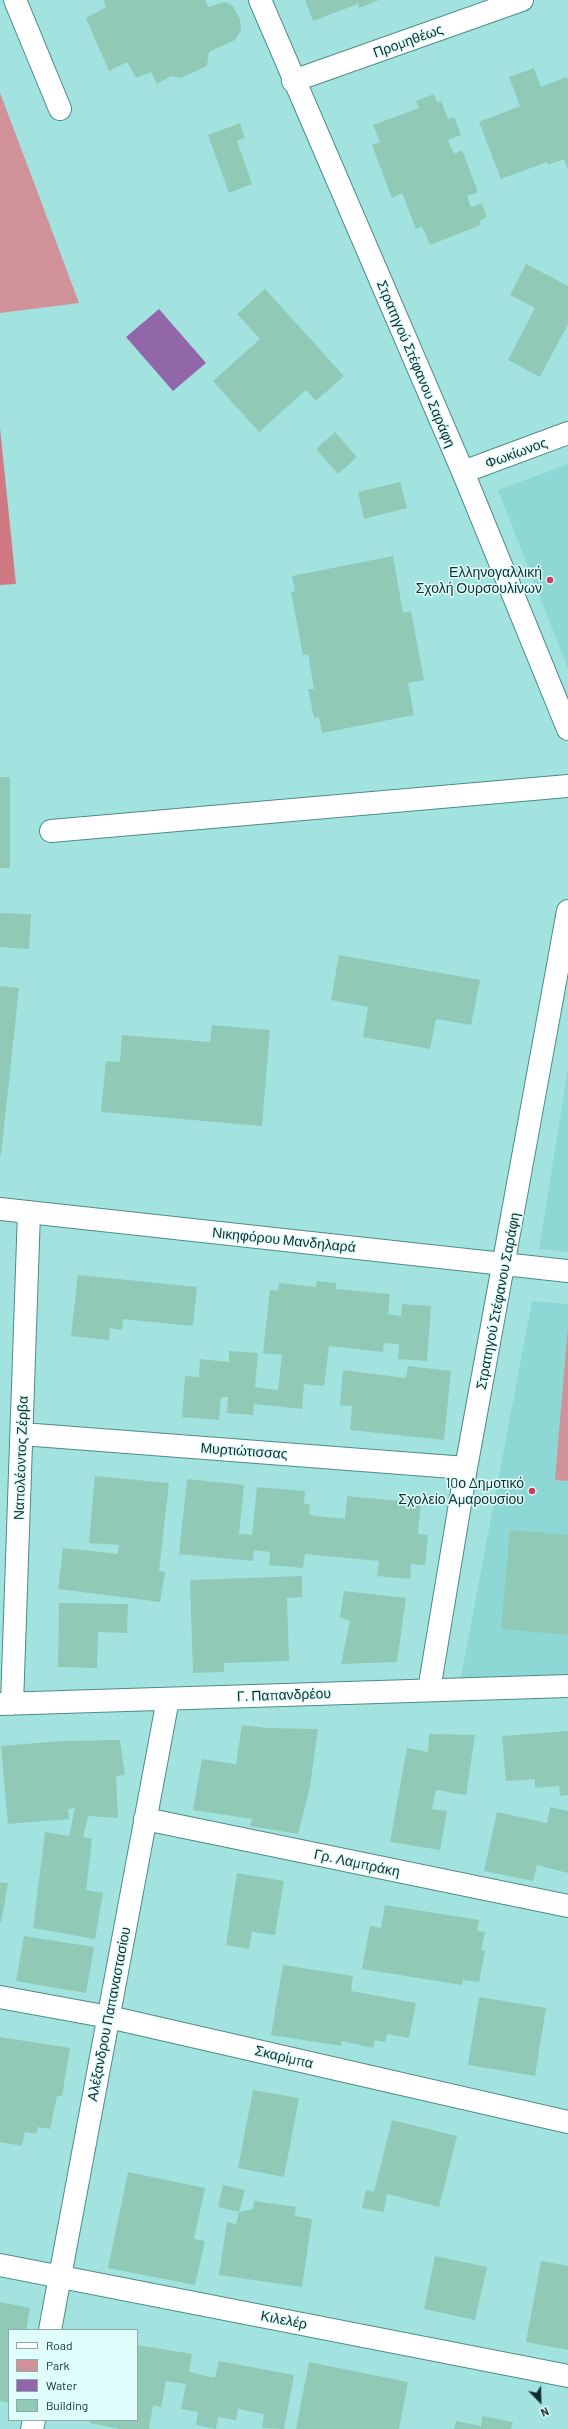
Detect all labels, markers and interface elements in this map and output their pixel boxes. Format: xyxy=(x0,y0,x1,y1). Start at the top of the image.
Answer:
street label: Προμηθέως xyxy=(371,21,445,61)
street label: Στρατηγού Στέφανου Σαράφη xyxy=(373,278,459,450)
street label: Φωκίωνος xyxy=(483,434,549,472)
place label: Ελληνογαλλική Σχολή Ουρσουλίνων xyxy=(416,564,542,596)
marker: Ελληνογαλλική Σχολή Ουρσουλίνων xyxy=(545,575,555,585)
street label: Στρατηγού Στέφανου Σαράφη xyxy=(473,1211,523,1391)
street label: Νικηφόρου Μανδηλαρά xyxy=(211,1224,357,1256)
street label: Ναπολέοντος Ζέρβα xyxy=(10,1396,32,1520)
street label: Μυρτιώτισσας xyxy=(200,1440,288,1462)
place label: 10ο Δημοτικό Σχολείο Αμαρουσίου xyxy=(398,1475,524,1508)
marker: 10ο Δημοτικό Σχολείο Αμαρουσίου xyxy=(527,1486,537,1496)
street label: Γ. Παπανδρέου xyxy=(237,1685,331,1705)
street label: Γρ. Λαμπράκη xyxy=(313,1846,401,1880)
street label: Αλέξανδρου Παπαναστασίου xyxy=(84,1925,134,2103)
street label: Σκαρίμπα xyxy=(253,2042,315,2072)
street label: Κιλελέρ xyxy=(259,2307,309,2333)
legend xyxy=(8,2329,138,2421)
text: Road xyxy=(46,2338,73,2352)
text: Park xyxy=(46,2358,70,2372)
text: Water xyxy=(46,2378,77,2392)
north arrow xyxy=(520,2381,560,2421)
text: Building xyxy=(46,2398,88,2412)
text: N xyxy=(539,2405,551,2420)

